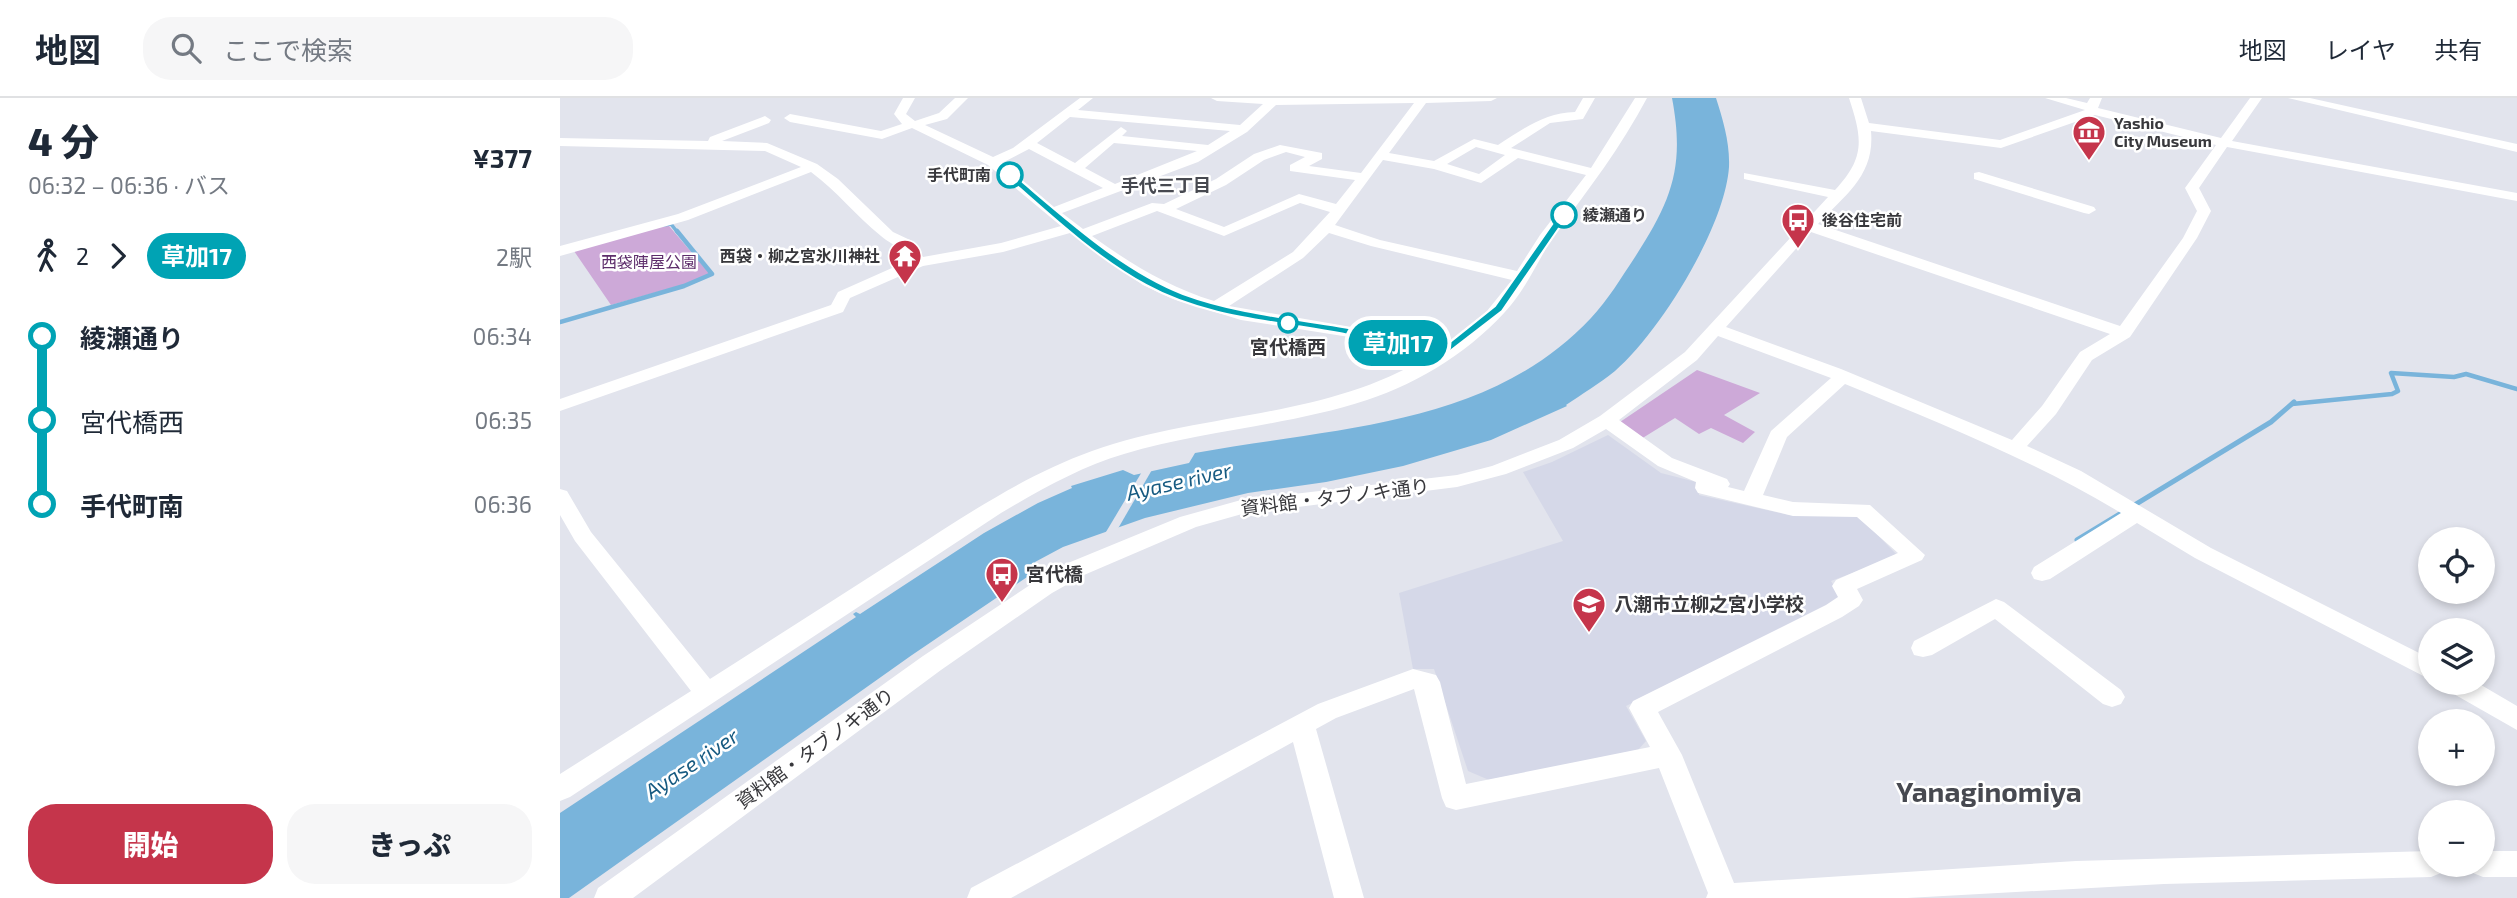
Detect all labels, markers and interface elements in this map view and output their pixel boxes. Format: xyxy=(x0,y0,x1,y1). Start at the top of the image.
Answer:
search box xyxy=(143,17,633,80)
text: 地図 xyxy=(35,29,101,69)
icon: search xyxy=(167,29,205,67)
text: ここで検索 xyxy=(223,34,353,65)
text: 地図 xyxy=(2239,35,2287,64)
text: レイヤ xyxy=(2325,35,2396,64)
text: 共有 xyxy=(2434,35,2482,64)
museum icon: Yashio City Museum xyxy=(2070,113,2108,162)
place label: Yashio City Museum xyxy=(2114,113,2212,151)
text: 4 分 xyxy=(28,118,99,164)
text: ¥377 xyxy=(473,142,532,173)
marker: 手代町南 xyxy=(997,162,1023,188)
place label: 手代町南 xyxy=(927,165,991,184)
text: 06:32 – 06:36 · バス xyxy=(28,171,230,199)
district label: 手代三丁目 xyxy=(1121,174,1211,196)
bus stop icon: 後谷住宅前 xyxy=(1779,201,1817,250)
marker: 綾瀬通り xyxy=(1551,202,1577,228)
place label: 綾瀬通り xyxy=(1583,205,1647,224)
place label: 後谷住宅前 xyxy=(1822,210,1902,229)
icon: walk xyxy=(28,237,66,275)
icon: forward xyxy=(99,237,137,275)
temple icon: 西袋・柳之宮氷川神社 xyxy=(886,237,924,286)
text: 草加17 xyxy=(161,241,232,270)
text: 2 xyxy=(76,242,89,270)
text: 2駅 xyxy=(496,243,532,271)
place label: 西袋・柳之宮氷川神社 xyxy=(720,246,880,265)
park label: 西袋陣屋公園 xyxy=(601,252,697,271)
marker: 宮代橋西 xyxy=(1278,313,1298,333)
line badge: 草加17 xyxy=(1349,320,1447,366)
text: 綾瀬通り xyxy=(80,322,184,353)
text: 06:34 xyxy=(473,322,532,350)
text: 草加17 xyxy=(1362,328,1434,357)
place label: 宮代橋西 xyxy=(1250,335,1326,358)
text: 宮代橋西 xyxy=(80,406,184,437)
text: 06:35 xyxy=(474,406,532,434)
water label: Ayase river xyxy=(1123,456,1234,506)
street label: 資料館・タブノキ通り xyxy=(1239,474,1431,519)
text: 手代町南 xyxy=(80,490,184,521)
text: 06:36 xyxy=(474,490,532,518)
map controls xyxy=(2418,527,2495,877)
button: locate xyxy=(2418,527,2495,604)
bus stop icon: 宮代橋 xyxy=(983,555,1021,604)
place label: 宮代橋 xyxy=(1026,562,1083,585)
school or university icon: 八潮市立柳之宮小学校 xyxy=(1570,585,1608,634)
place label: 八潮市立柳之宮小学校 xyxy=(1614,592,1804,615)
button: layers xyxy=(2418,618,2495,695)
street label: 資料館・タブノキ通り xyxy=(731,682,898,813)
button: + xyxy=(2418,709,2495,786)
water label: Ayase river xyxy=(639,722,744,804)
district label: Yanaginomiya xyxy=(1896,774,2082,808)
button: − xyxy=(2418,800,2495,877)
button: 開始 xyxy=(28,804,273,884)
button: きっぷ xyxy=(287,804,532,884)

